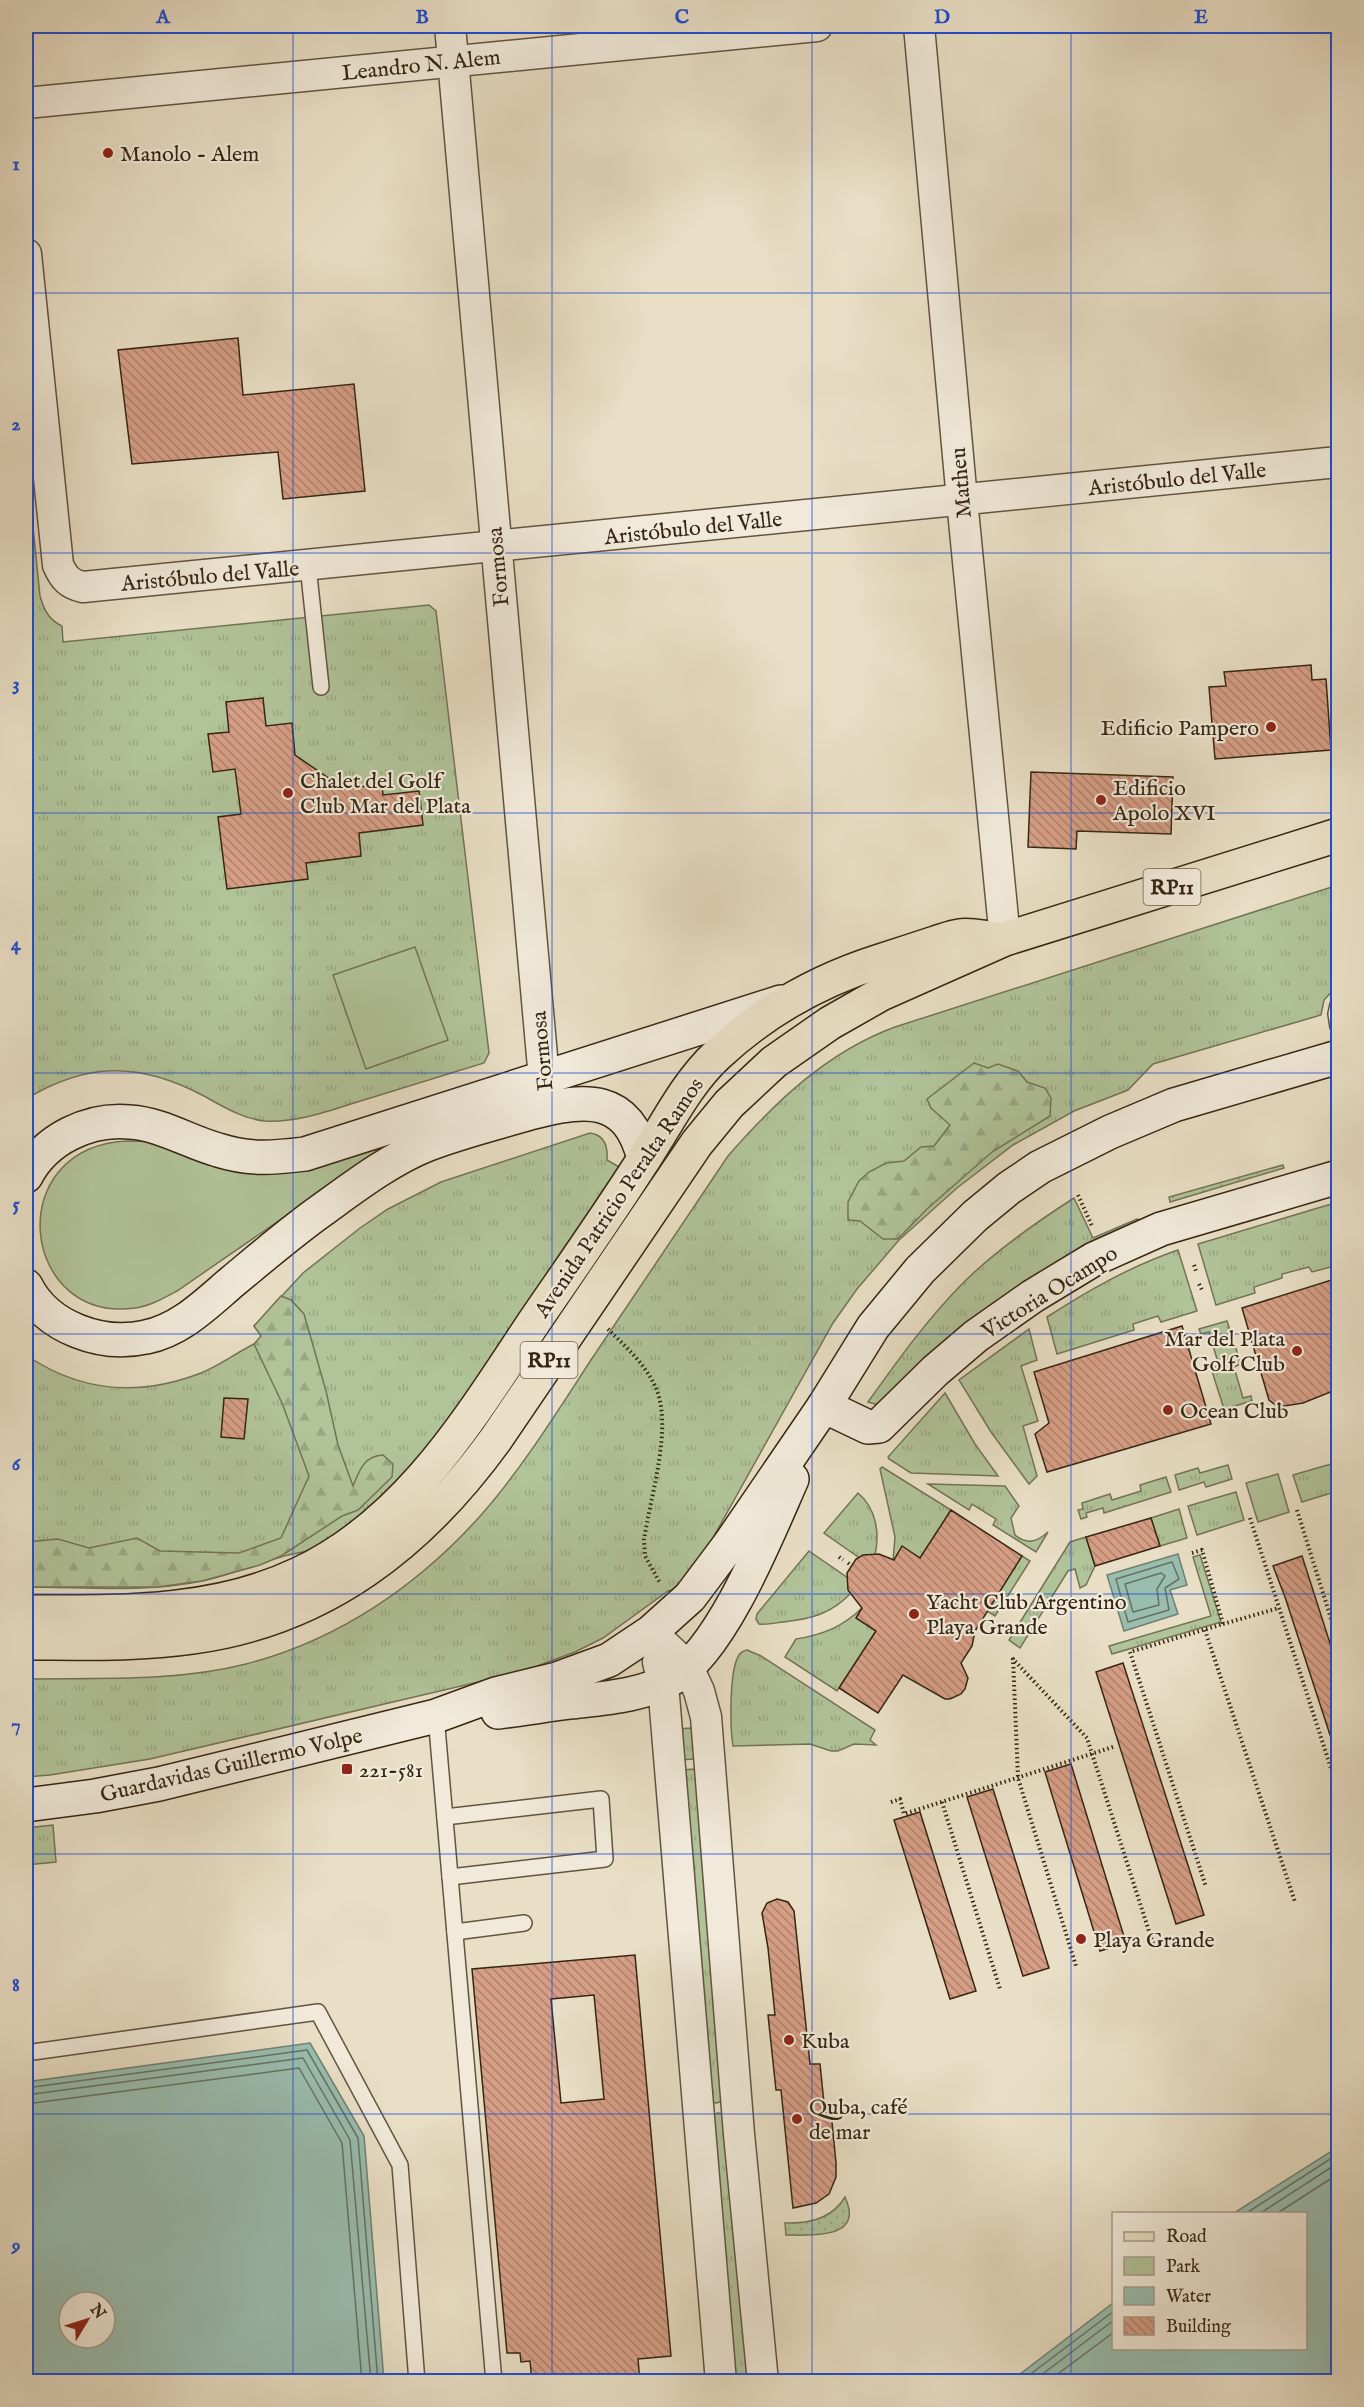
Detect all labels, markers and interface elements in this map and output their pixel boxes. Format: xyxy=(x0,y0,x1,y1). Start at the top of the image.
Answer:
text: A xyxy=(155,5,171,30)
text: B xyxy=(415,5,429,30)
text: C xyxy=(675,5,689,30)
text: D xyxy=(934,5,950,30)
text: E xyxy=(1194,5,1208,30)
street label: Leandro N. Alem xyxy=(340,44,502,88)
place label: Manolo - Alem xyxy=(120,141,259,169)
marker: Manolo - Alem xyxy=(101,146,115,160)
text: 1 xyxy=(12,152,20,177)
text: 2 xyxy=(11,412,21,437)
street label: Matheu xyxy=(945,446,979,519)
street label: Aristóbulo del Valle xyxy=(1086,457,1268,503)
street label: Aristóbulo del Valle xyxy=(602,506,784,552)
street label: Formosa xyxy=(482,525,516,608)
street label: Aristóbulo del Valle xyxy=(119,555,300,599)
text: 3 xyxy=(12,672,20,697)
place label: Edificio Pampero xyxy=(1100,715,1259,743)
marker: Edificio Pampero xyxy=(1264,720,1278,734)
place label: Chalet del Golf Club Mar del Plata xyxy=(300,768,471,821)
place label: Edificio Apolo XVI xyxy=(1112,775,1216,828)
marker: Chalet del Golf Club Mar del Plata xyxy=(281,786,295,800)
marker: Edificio Apolo XVI xyxy=(1094,793,1108,807)
road number: RP11 xyxy=(1144,869,1200,905)
text: 4 xyxy=(11,932,22,957)
street label: Formosa xyxy=(526,1009,560,1092)
street label: Avenida Patricio Peralta Ramos xyxy=(528,1073,711,1324)
text: 5 xyxy=(12,1192,20,1217)
street label: Victoria Ocampo xyxy=(976,1240,1123,1346)
place label: Mar del Plata Golf Club xyxy=(1164,1326,1285,1379)
road number: RP11 xyxy=(520,1342,578,1378)
marker: Mar del Plata Golf Club xyxy=(1290,1344,1304,1358)
place label: Ocean Club xyxy=(1180,1398,1289,1426)
marker: Ocean Club xyxy=(1161,1403,1175,1417)
text: 6 xyxy=(12,1452,22,1477)
place label: Yacht Club Argentino Playa Grande xyxy=(926,1589,1127,1642)
marker: Yacht Club Argentino Playa Grande xyxy=(907,1607,921,1621)
text: 7 xyxy=(11,1713,21,1738)
street label: Guardavidas Guillermo Volpe xyxy=(98,1722,365,1810)
place label: 221-581 xyxy=(359,1757,423,1785)
marker: 221-581 xyxy=(340,1762,354,1776)
place label: Playa Grande xyxy=(1093,1927,1215,1955)
marker: Playa Grande xyxy=(1074,1932,1088,1946)
text: 8 xyxy=(12,1973,20,1998)
place label: Kuba xyxy=(801,2028,850,2056)
marker: Kuba xyxy=(782,2033,796,2047)
place label: Quba, café de mar xyxy=(809,2094,908,2147)
marker: Quba, café de mar xyxy=(790,2112,804,2126)
legend xyxy=(1112,2212,1307,2350)
text: Road xyxy=(1166,2226,1207,2249)
text: 9 xyxy=(11,2233,21,2258)
text: Park xyxy=(1166,2256,1201,2279)
text: Water xyxy=(1166,2286,1211,2309)
north arrow xyxy=(57,2290,117,2350)
text: N xyxy=(84,2300,109,2324)
text: Building xyxy=(1166,2316,1231,2339)

